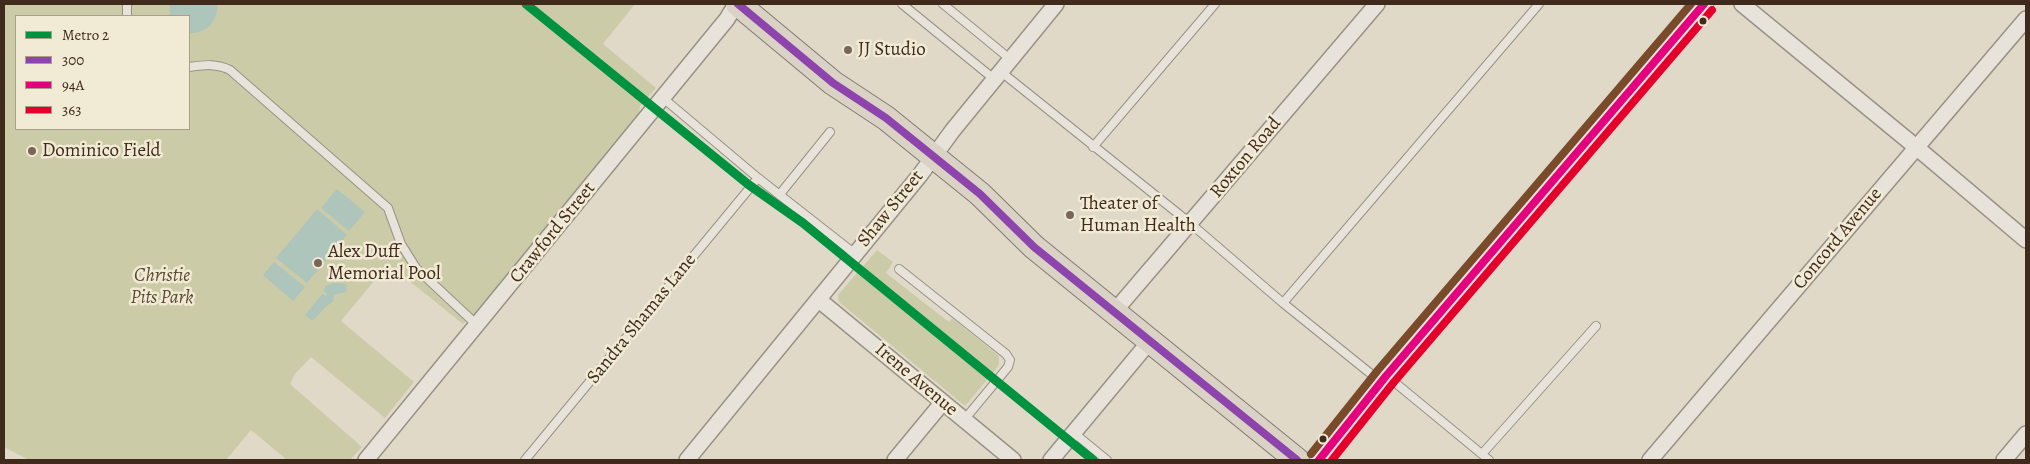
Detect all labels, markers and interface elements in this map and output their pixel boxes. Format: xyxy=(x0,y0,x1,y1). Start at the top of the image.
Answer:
legend xyxy=(15,15,190,130)
unlabelled marker xyxy=(1698,16,1708,26)
text: Metro 2 xyxy=(62,25,109,45)
place label: JJ Studio xyxy=(858,39,926,61)
marker: JJ Studio xyxy=(842,44,854,56)
text: 300 xyxy=(62,50,84,70)
text: 94A xyxy=(62,75,84,95)
text: 363 xyxy=(62,100,81,120)
street label: Roxton Road xyxy=(1206,113,1286,203)
place label: Dominico Field xyxy=(42,140,161,162)
marker: Dominico Field xyxy=(26,145,38,157)
street label: Shaw Street xyxy=(853,166,929,252)
street label: Crawford Street xyxy=(505,178,601,288)
street label: Concord Avenue xyxy=(1789,183,1887,295)
place label: Theater of Human Health xyxy=(1080,193,1196,237)
marker: Theater of Human Health xyxy=(1064,209,1076,221)
place label: Alex Duff Memorial Pool xyxy=(328,241,441,285)
street label: Sandra Shamas Lane xyxy=(582,249,702,389)
marker: Alex Duff Memorial Pool xyxy=(312,257,324,269)
park label: Christie Pits Park xyxy=(131,265,193,309)
street label: Irene Avenue xyxy=(870,339,962,421)
unlabelled marker xyxy=(1318,434,1328,444)

